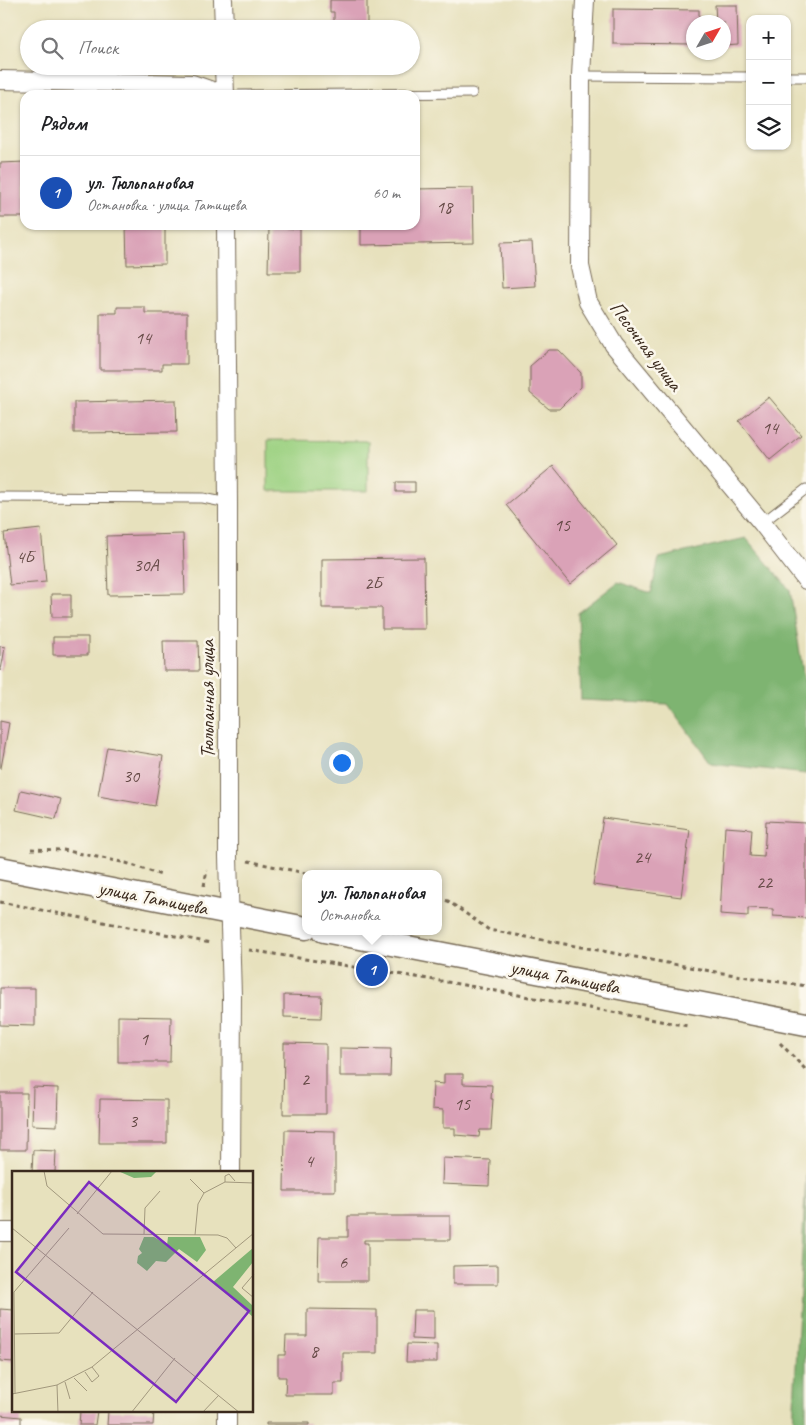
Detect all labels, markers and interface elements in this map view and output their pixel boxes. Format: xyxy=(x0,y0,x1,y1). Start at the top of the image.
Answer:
north arrow xyxy=(686,15,731,60)
map controls xyxy=(746,15,791,150)
button: + xyxy=(746,15,791,60)
search box xyxy=(20,20,420,75)
icon: search xyxy=(38,34,66,62)
text: Поиск xyxy=(78,36,118,60)
button: − xyxy=(746,60,791,105)
button: layers xyxy=(746,105,791,150)
text: Рядом xyxy=(40,110,87,136)
text: ул. Тюльпановая xyxy=(87,171,192,195)
text: 1 xyxy=(52,183,60,203)
text: 60 m xyxy=(373,183,400,203)
text: Остановка · улица Татищева xyxy=(87,195,246,215)
house number: 18 xyxy=(436,196,454,218)
street label: Песочная улица xyxy=(604,296,689,397)
house number: 14 xyxy=(135,327,153,349)
house number: 14 xyxy=(762,417,780,439)
house number: 15 xyxy=(554,514,571,536)
house number: 4Б xyxy=(16,546,36,568)
house number: 30А xyxy=(133,554,160,576)
house number: 2Б xyxy=(364,572,384,594)
street label: Тюльпанная улица xyxy=(195,638,220,758)
your location xyxy=(329,750,355,776)
house number: 30 xyxy=(123,765,141,787)
house number: 24 xyxy=(634,846,652,868)
popup xyxy=(302,870,442,935)
house number: 22 xyxy=(756,871,774,893)
street label: улица Татищева xyxy=(95,875,211,921)
text: ул. Тюльпановая xyxy=(319,881,425,905)
text: Остановка xyxy=(319,905,379,925)
pin: 1 xyxy=(356,951,388,989)
street label: улица Татищева xyxy=(507,954,623,1000)
house number: 1 xyxy=(140,1028,149,1050)
house number: 2 xyxy=(301,1068,311,1090)
house number: 15 xyxy=(454,1093,471,1115)
house number: 3 xyxy=(129,1110,139,1132)
house number: 4 xyxy=(305,1150,315,1172)
inset map xyxy=(12,1171,254,1412)
house number: 6 xyxy=(339,1251,348,1273)
house number: 8 xyxy=(310,1340,320,1362)

